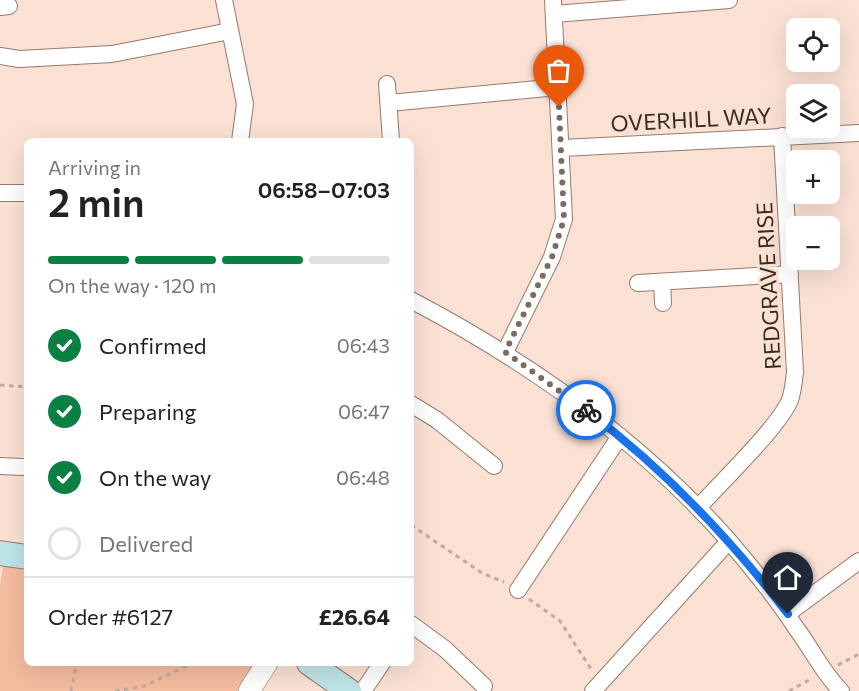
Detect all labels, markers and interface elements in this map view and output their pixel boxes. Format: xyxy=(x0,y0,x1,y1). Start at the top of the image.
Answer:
map controls xyxy=(786,18,840,270)
button: locate xyxy=(786,18,840,72)
pin xyxy=(533,45,584,107)
icon: bag xyxy=(542,54,575,87)
button: layers xyxy=(786,84,840,138)
street label: OVERHILL WAY xyxy=(610,101,772,137)
button: + xyxy=(786,150,840,204)
text: Arriving in xyxy=(48,155,141,179)
text: 06:58–07:03 xyxy=(258,176,390,203)
text: 2 min xyxy=(48,177,145,225)
street label: REDGRAVE RISE xyxy=(750,202,786,370)
button: − xyxy=(786,216,840,270)
text: On the way · 120 m xyxy=(48,273,216,297)
icon: check xyxy=(48,329,81,362)
text: Confirmed xyxy=(99,332,206,359)
text: 06:43 xyxy=(337,333,390,357)
courier xyxy=(556,380,616,440)
icon: bike xyxy=(570,394,603,427)
icon: check xyxy=(48,395,81,428)
text: Preparing xyxy=(99,398,196,425)
text: 06:47 xyxy=(338,399,390,423)
icon: check xyxy=(48,461,81,494)
text: On the way xyxy=(99,464,211,491)
text: 06:48 xyxy=(336,465,390,489)
text: Delivered xyxy=(99,530,193,557)
pin xyxy=(762,552,813,614)
icon: home xyxy=(771,561,804,594)
text: Order #6127 xyxy=(48,603,173,630)
text: £26.64 xyxy=(318,603,390,630)

